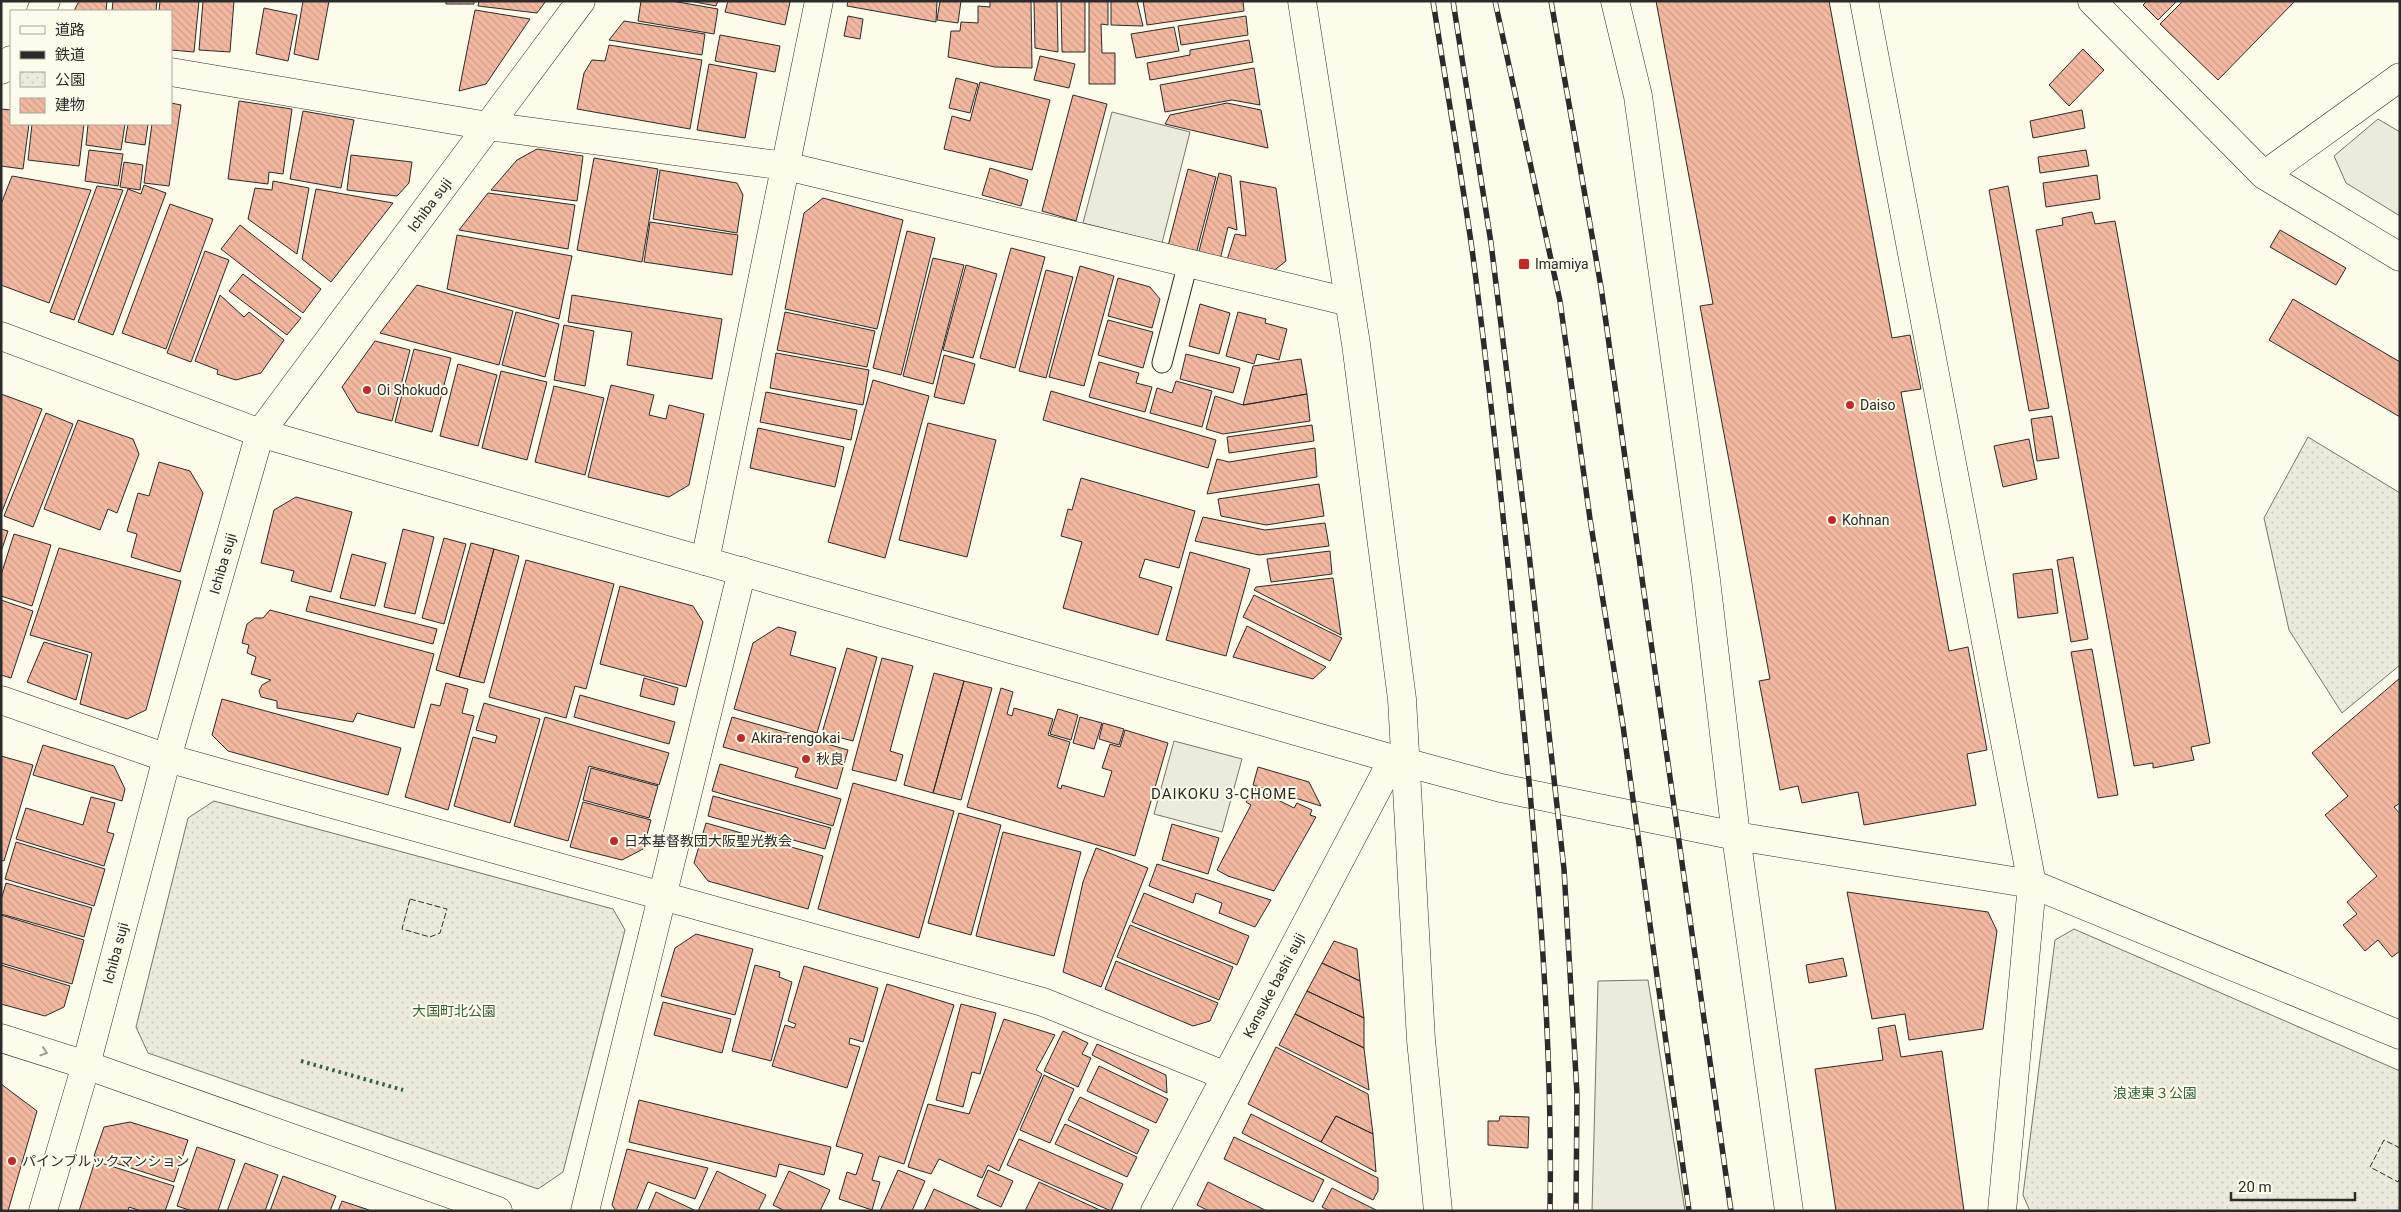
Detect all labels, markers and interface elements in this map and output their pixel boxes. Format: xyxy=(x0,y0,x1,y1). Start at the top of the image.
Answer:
legend xyxy=(10,10,172,125)
text: 道路 xyxy=(55,21,85,39)
text: 鉄道 xyxy=(55,46,85,64)
text: 公園 xyxy=(55,71,85,89)
text: 建物 xyxy=(55,96,85,114)
street label: Ichiba suji xyxy=(404,175,455,235)
place label: Imamiya xyxy=(1535,256,1589,272)
marker: Imamiya xyxy=(1517,257,1531,271)
place label: Oi Shokudo xyxy=(377,382,448,398)
marker: Oi Shokudo xyxy=(361,384,373,396)
place label: Daiso xyxy=(1860,397,1895,413)
marker: Daiso xyxy=(1844,399,1856,411)
place label: Kohnan xyxy=(1842,512,1889,528)
marker: Kohnan xyxy=(1826,514,1838,526)
street label: Ichiba suji xyxy=(206,531,239,596)
place label: Akira-rengokai xyxy=(751,730,840,746)
marker: Akira-rengokai xyxy=(735,732,747,744)
place label: 秋良 xyxy=(816,751,844,767)
marker: 秋良 xyxy=(800,753,812,765)
district label: DAIKOKU 3-CHOME xyxy=(1151,785,1297,803)
place label: 日本基督教団大阪聖光教会 xyxy=(624,833,792,849)
marker: 日本基督教団大阪聖光教会 xyxy=(608,835,620,847)
street label: Ichiba suji xyxy=(100,921,131,986)
street label: Kansuke bashi suji xyxy=(1240,930,1308,1040)
park label: 大国町北公園 xyxy=(412,1003,496,1019)
one-way arrow xyxy=(39,1046,47,1056)
park label: 浪速東３公園 xyxy=(2113,1085,2197,1101)
place label: パインブルックマンション xyxy=(22,1153,190,1169)
marker: パインブルックマンション xyxy=(6,1155,18,1167)
scale bar xyxy=(2231,1170,2355,1202)
text: 20 m xyxy=(2238,1178,2272,1196)

